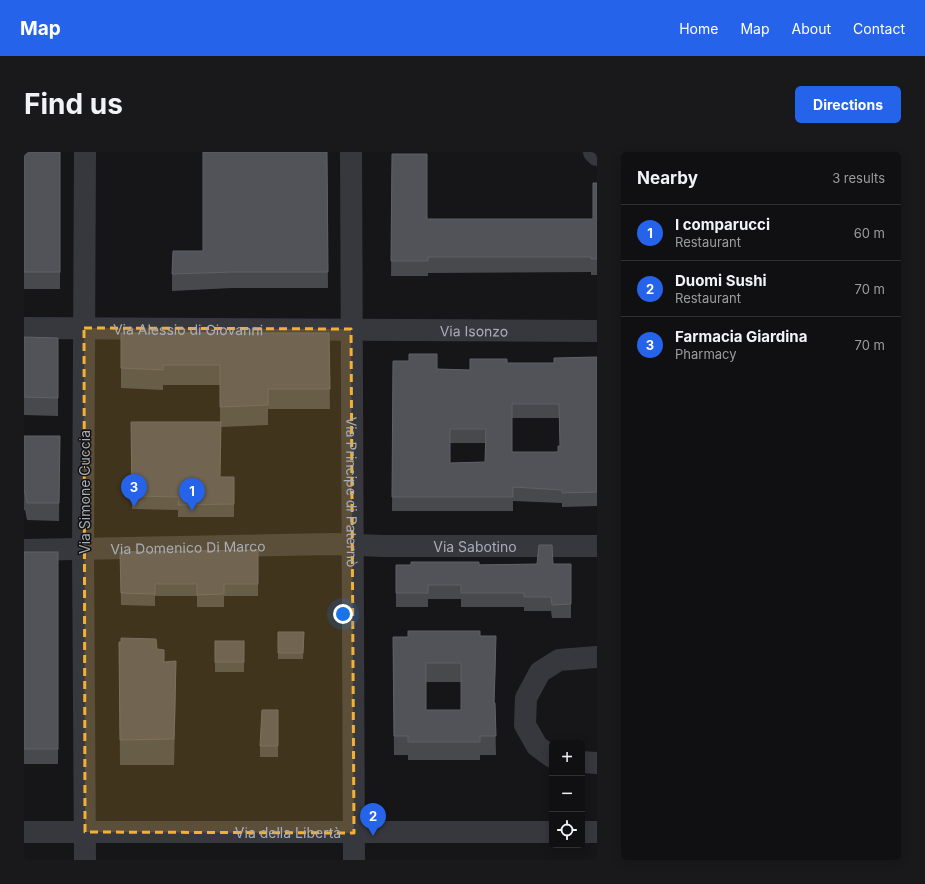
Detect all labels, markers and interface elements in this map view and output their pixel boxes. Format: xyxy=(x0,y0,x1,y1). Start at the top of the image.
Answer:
text: Map xyxy=(20,17,61,40)
text: Home xyxy=(679,20,718,37)
text: Map xyxy=(740,20,770,37)
text: About xyxy=(792,20,831,37)
text: Contact xyxy=(853,20,905,37)
button: Directions xyxy=(795,86,901,123)
text: Find us xyxy=(24,87,123,121)
text: Nearby xyxy=(637,168,698,188)
text: 3 results xyxy=(832,170,885,186)
text: I comparucci xyxy=(675,215,770,234)
text: 1 xyxy=(647,225,653,241)
text: 60 m xyxy=(854,225,885,241)
text: Restaurant xyxy=(675,234,741,250)
text: Duomi Sushi xyxy=(675,271,767,290)
text: 2 xyxy=(646,281,654,297)
text: 70 m xyxy=(855,281,885,297)
text: Restaurant xyxy=(675,290,741,306)
street label: Via Alessio di Giovanni xyxy=(113,320,263,338)
street label: Via Isonzo xyxy=(440,322,508,339)
text: Farmacia Giardina xyxy=(675,327,807,346)
text: 3 xyxy=(646,337,654,353)
text: 70 m xyxy=(855,337,885,353)
text: Pharmacy xyxy=(675,346,737,362)
street label: Via Principe di Paternò xyxy=(344,417,361,567)
street label: Via Simone Cuccia xyxy=(76,430,93,554)
pin: 3 xyxy=(121,474,147,507)
pin: 1 xyxy=(179,478,205,511)
street label: Via Domenico Di Marco xyxy=(110,537,266,557)
street label: Via Sabotino xyxy=(433,538,517,555)
your location xyxy=(333,604,353,624)
map controls xyxy=(549,740,585,848)
button: + xyxy=(549,740,585,776)
button: − xyxy=(549,776,585,812)
pin: 2 xyxy=(360,803,386,836)
button: locate xyxy=(549,812,585,848)
street label: Via della Libertà xyxy=(235,824,341,841)

